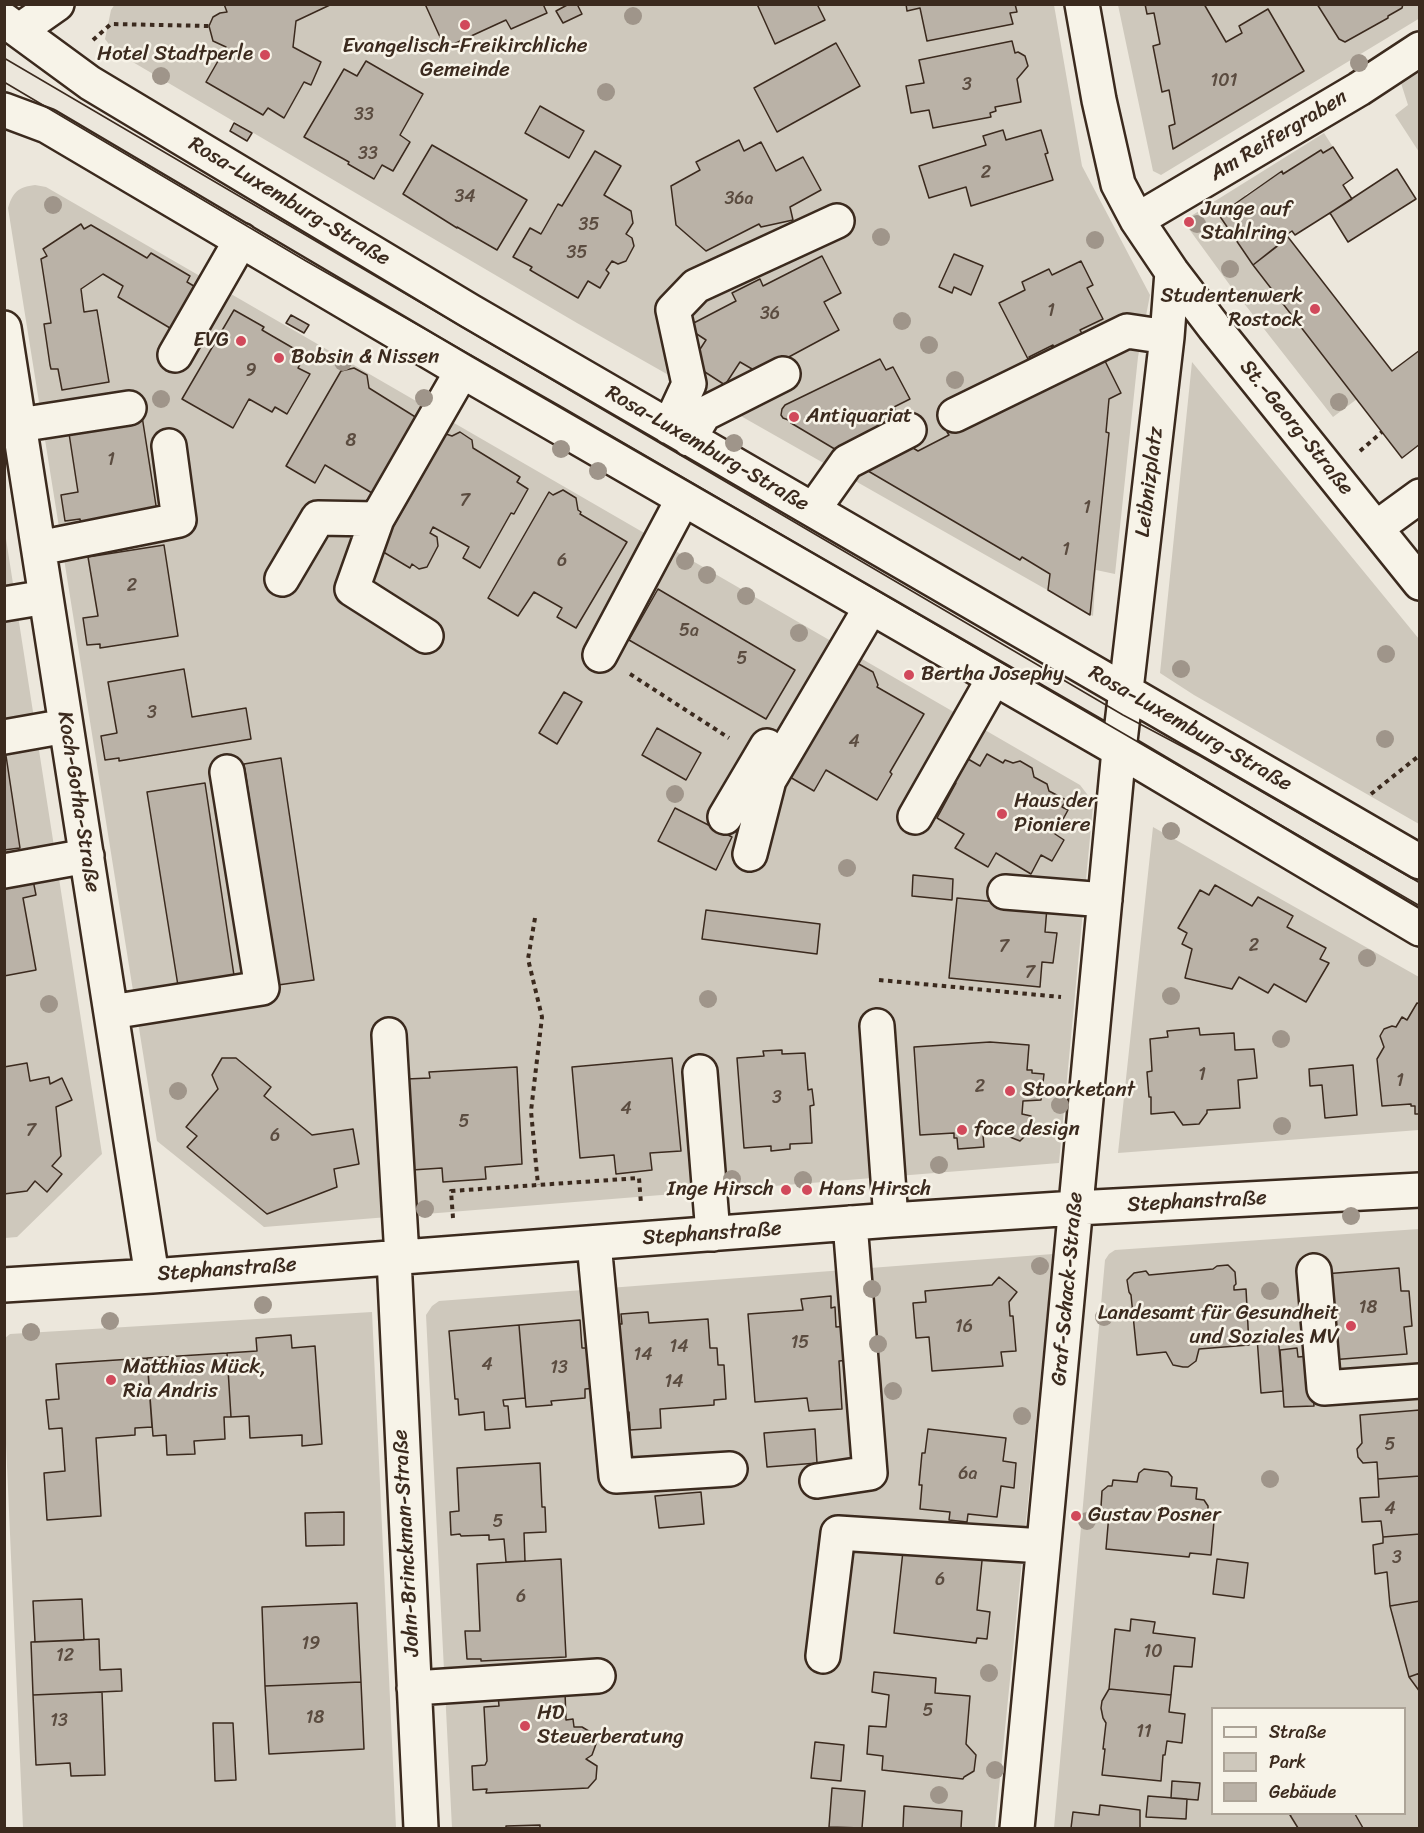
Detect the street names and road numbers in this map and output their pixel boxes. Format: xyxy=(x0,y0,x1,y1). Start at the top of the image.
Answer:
street label: Am Reifergraben xyxy=(1206,85,1352,187)
street label: Rosa-Luxemburg-Straße xyxy=(184,132,394,272)
street label: St.-Georg-Straße xyxy=(1234,355,1358,501)
street label: Rosa-Luxemburg-Straße xyxy=(601,380,813,518)
street label: Leibnizplatz xyxy=(1131,425,1169,539)
street label: Rosa-Luxemburg-Straße xyxy=(1084,660,1296,798)
street label: Koch-Gotha-Straße xyxy=(51,710,105,894)
street label: Stephanstraße xyxy=(1127,1186,1267,1218)
street label: Graf-Schack-Straße xyxy=(1047,1191,1089,1387)
street label: Stephanstraße xyxy=(641,1217,783,1251)
street label: Stephanstraße xyxy=(156,1253,298,1287)
street label: John-Brinckman-Straße xyxy=(388,1429,426,1657)

